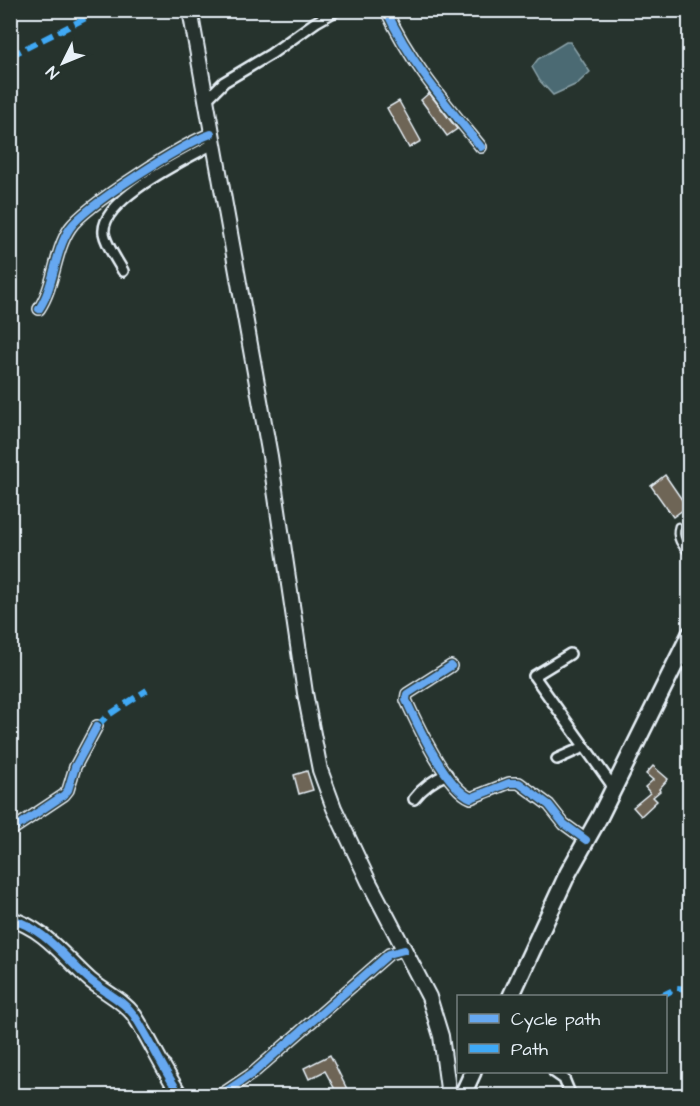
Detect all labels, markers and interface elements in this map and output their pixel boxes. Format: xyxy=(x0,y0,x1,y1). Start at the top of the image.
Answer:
north arrow xyxy=(33,33,93,93)
text: N xyxy=(41,61,64,84)
legend xyxy=(457,995,667,1073)
text: Cycle path xyxy=(511,1007,600,1033)
text: Path xyxy=(511,1037,548,1062)

